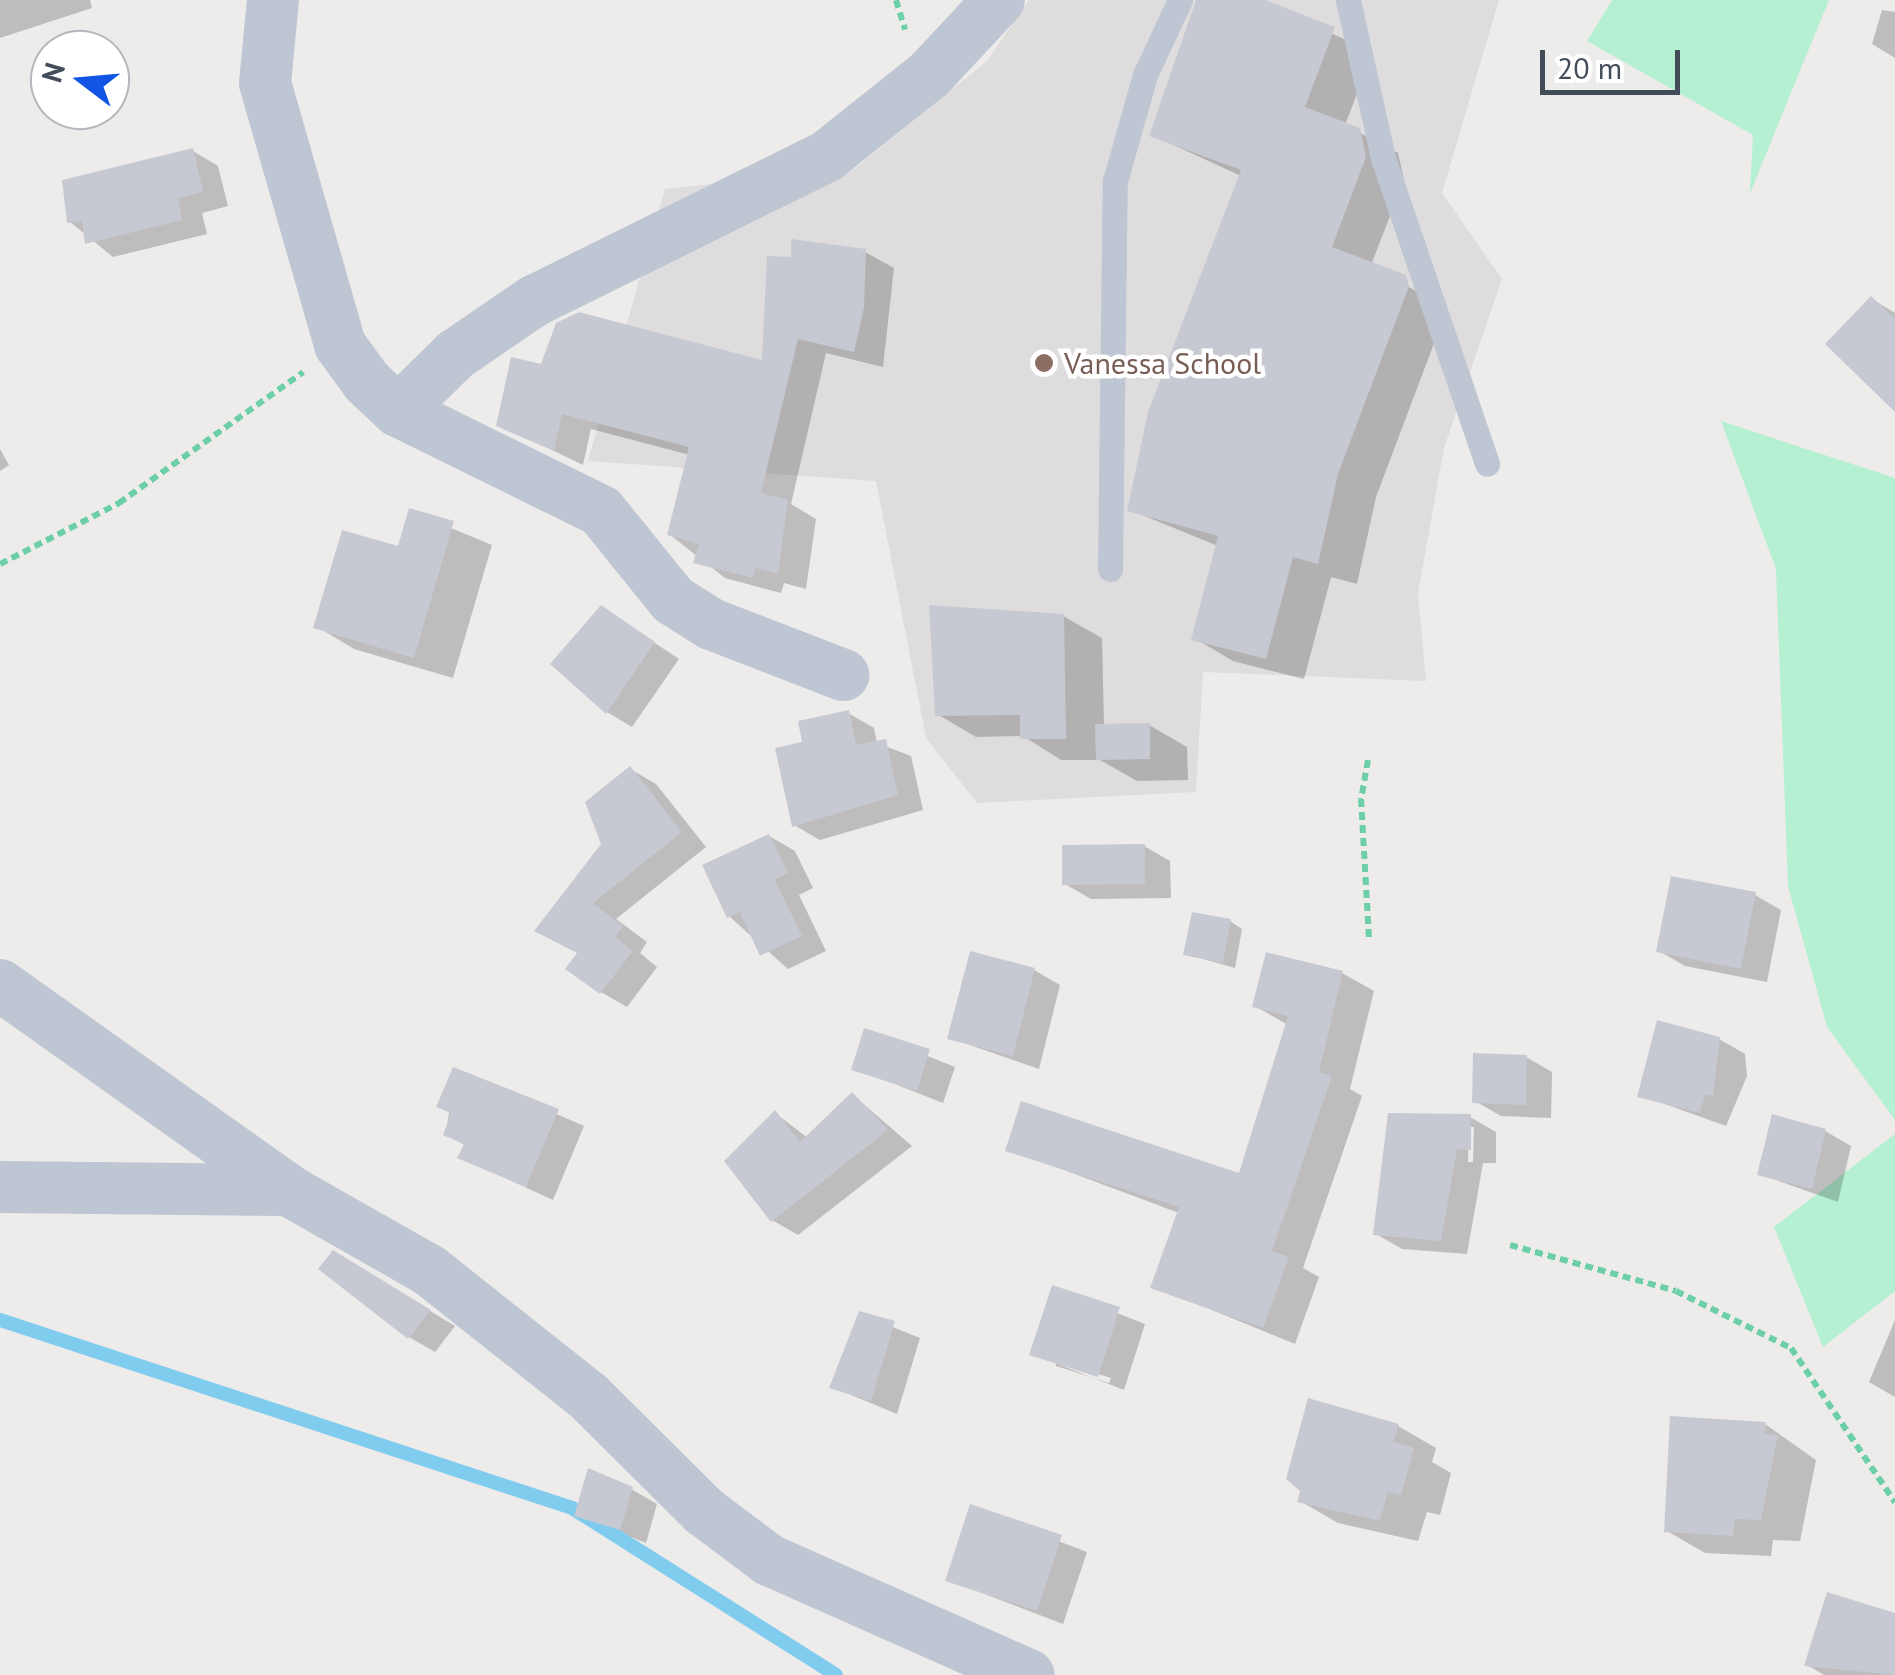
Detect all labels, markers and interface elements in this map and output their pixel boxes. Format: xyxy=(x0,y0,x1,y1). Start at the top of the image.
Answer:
north arrow xyxy=(30,30,130,130)
scale bar xyxy=(1545,30,1685,92)
text: 20 m xyxy=(1557,48,1622,87)
text: N xyxy=(32,58,73,86)
place label: Vanessa School xyxy=(1064,345,1261,381)
marker: Vanessa School xyxy=(1033,352,1055,374)

